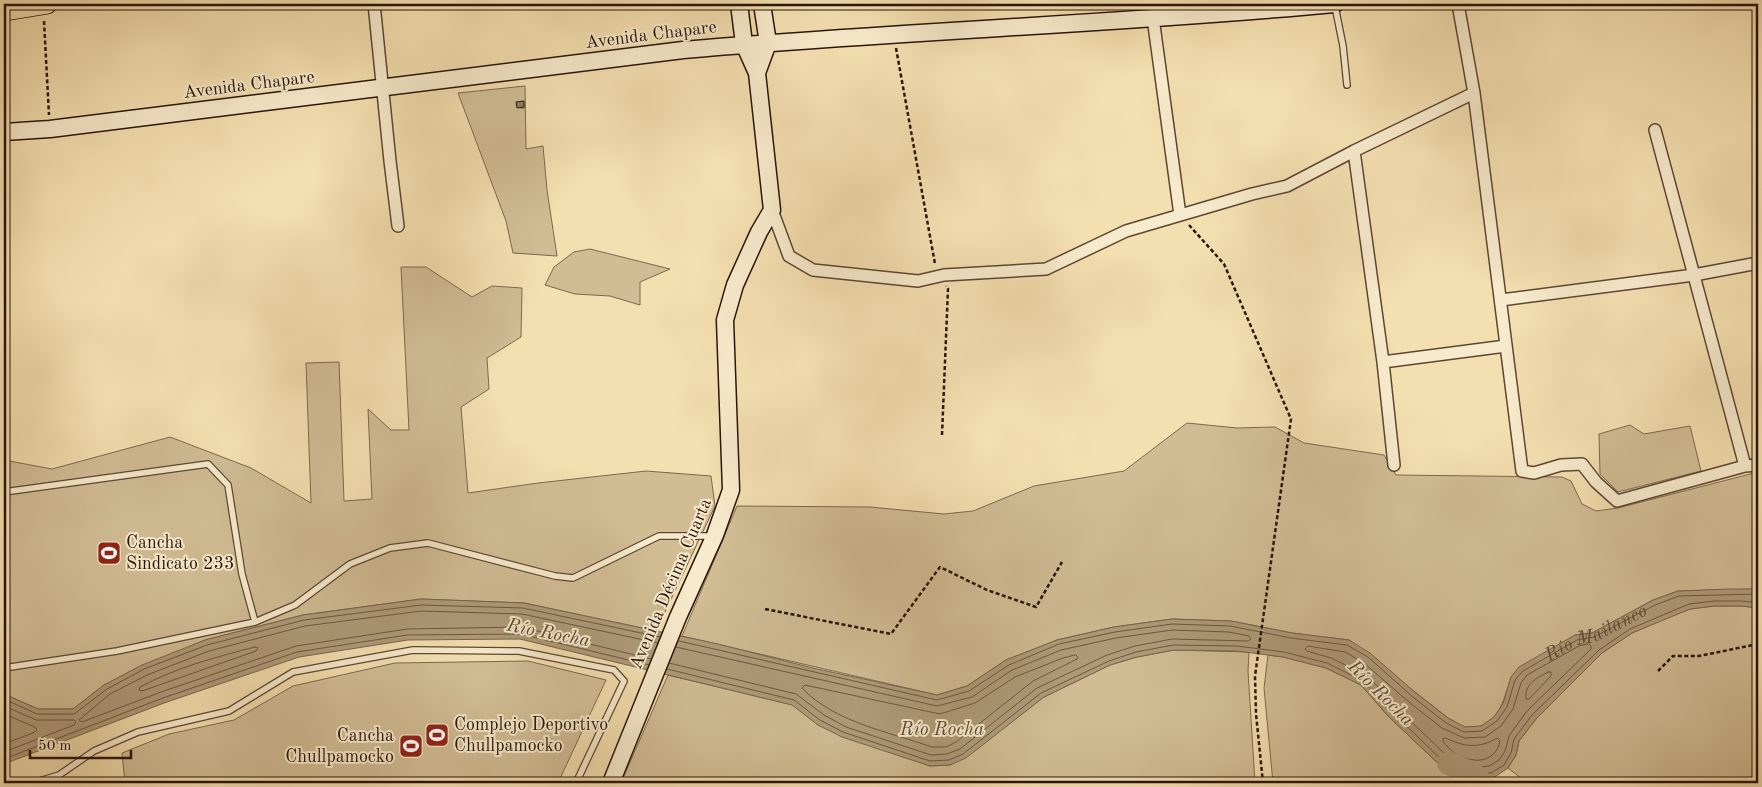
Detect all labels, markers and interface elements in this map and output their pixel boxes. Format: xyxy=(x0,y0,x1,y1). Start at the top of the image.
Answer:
street label: Avenida Chapare xyxy=(584,18,718,52)
street label: Avenida Chapare xyxy=(182,68,316,102)
street label: Avenida Décima Cuarta xyxy=(627,496,715,672)
place label: Cancha Sindicato 233 xyxy=(126,534,234,573)
sports icon: Cancha Sindicato 233 xyxy=(96,540,122,566)
water label: Río Mailanco xyxy=(1541,601,1651,666)
water label: Río Rocha xyxy=(504,616,591,651)
water label: Río Rocha xyxy=(1343,657,1417,731)
place label: Complejo Deportivo Chullpamocko xyxy=(454,716,608,755)
water label: Río Rocha xyxy=(899,721,984,740)
sports icon: Complejo Deportivo Chullpamocko xyxy=(424,722,450,748)
scale bar xyxy=(30,727,131,759)
place label: Cancha Chullpamocko xyxy=(285,727,394,766)
sports icon: Cancha Chullpamocko xyxy=(398,733,424,759)
text: 50 m xyxy=(38,739,72,754)

